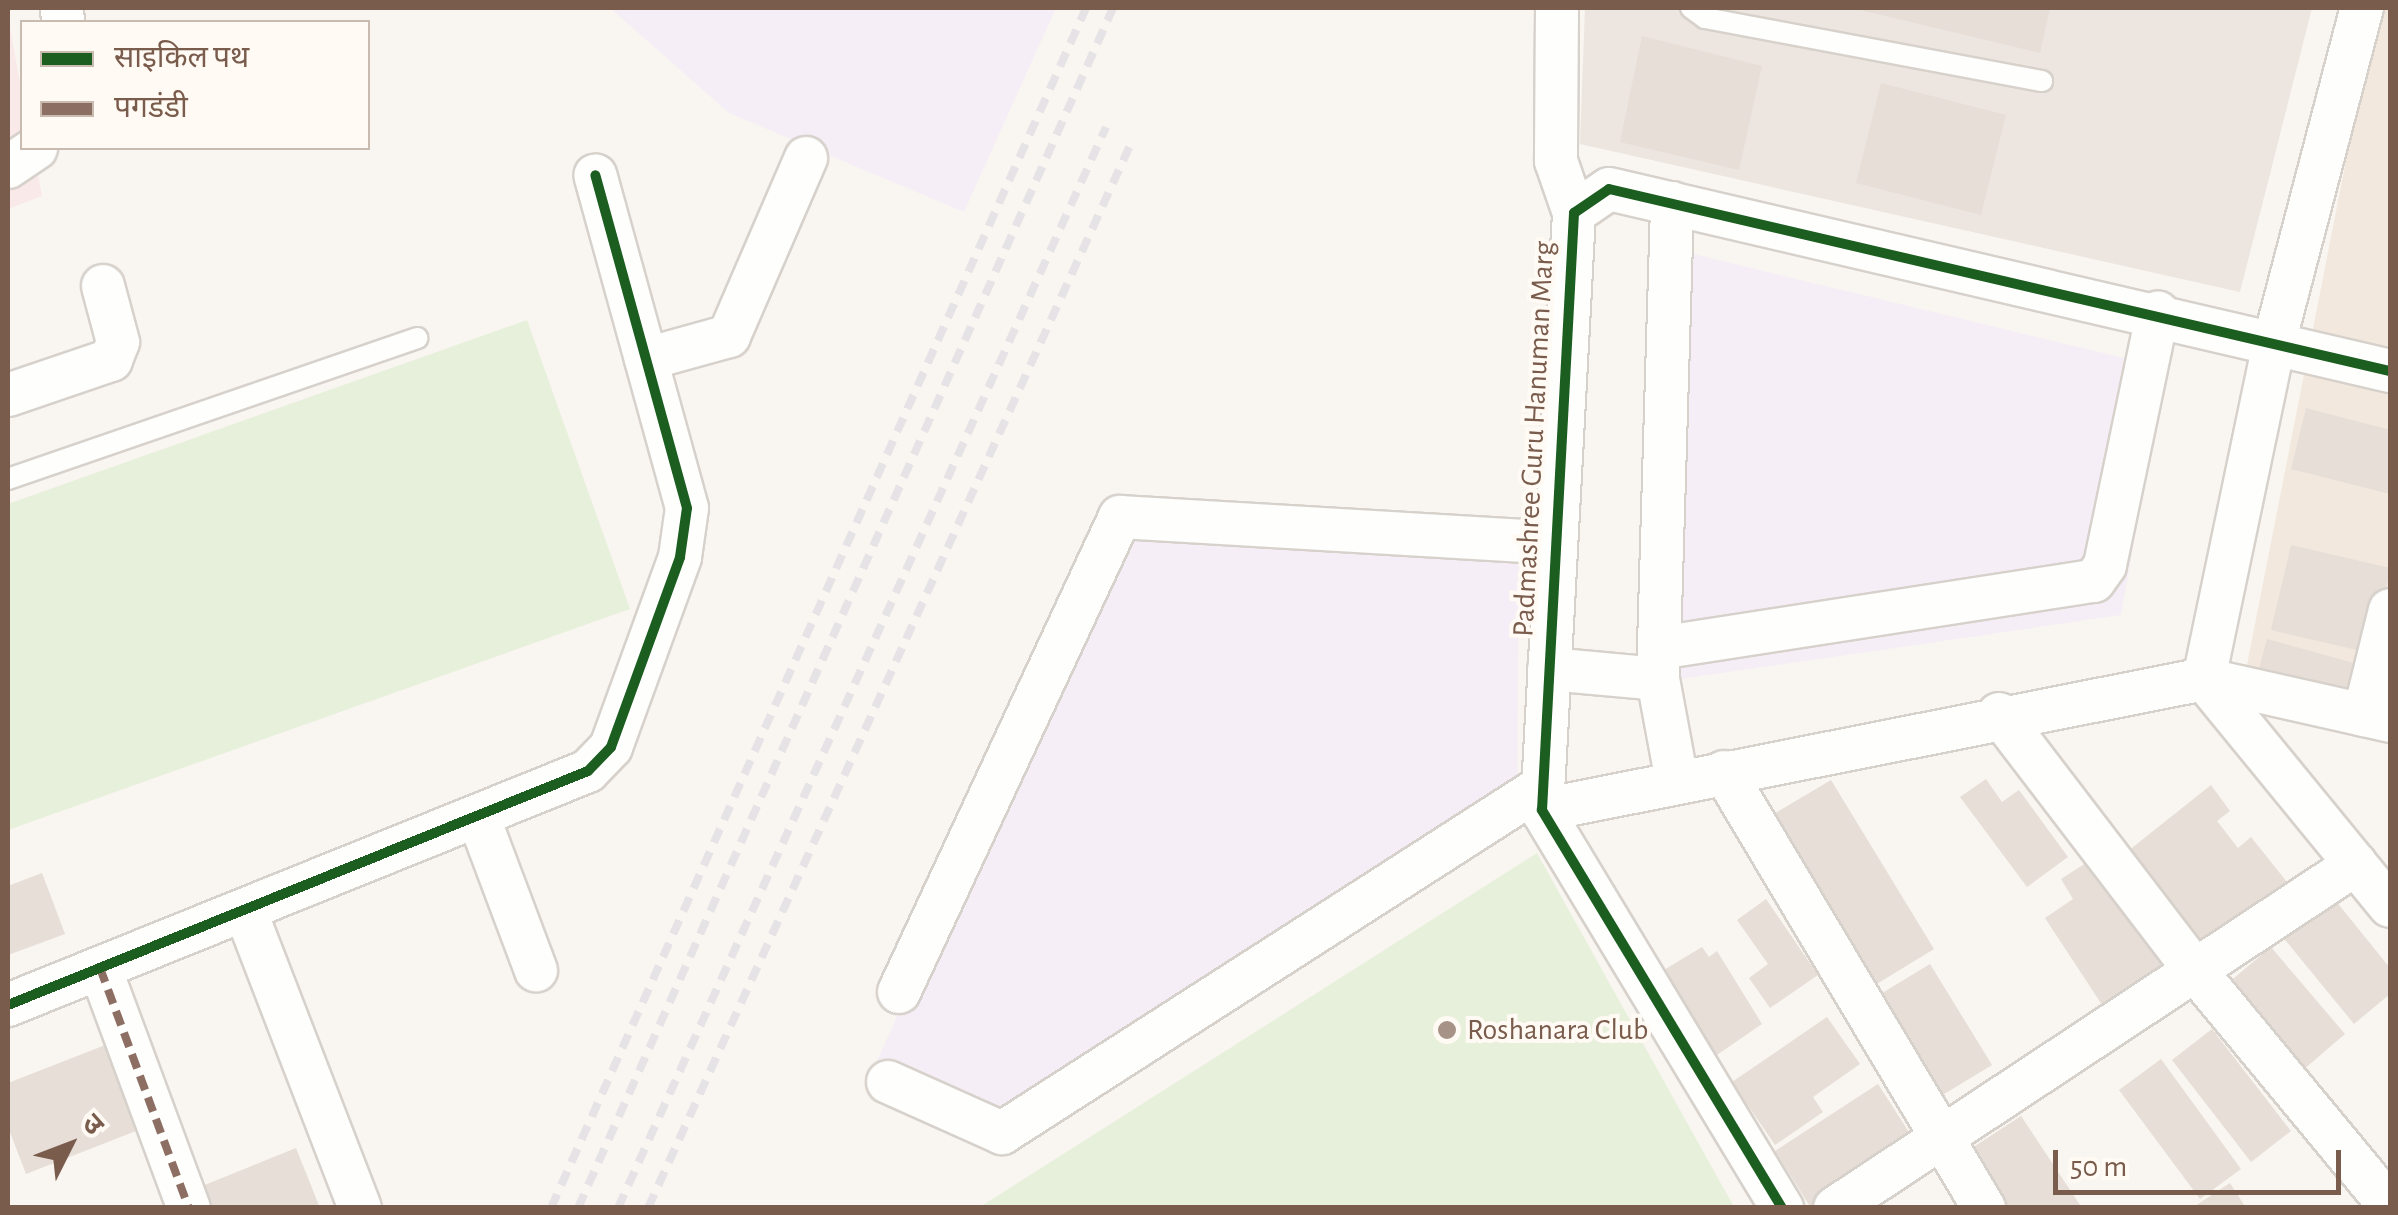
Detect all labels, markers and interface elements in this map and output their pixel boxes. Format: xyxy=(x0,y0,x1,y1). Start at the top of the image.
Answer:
legend xyxy=(20,20,370,150)
text: साइकिल पथ xyxy=(114,43,249,73)
text: पगडंडी xyxy=(114,93,188,123)
street label: Padmashree Guru Hanuman Marg xyxy=(1506,240,1562,638)
place label: Roshanara Club xyxy=(1467,1012,1649,1048)
marker: Roshanara Club xyxy=(1436,1019,1458,1041)
north arrow xyxy=(20,1095,120,1195)
text: उ xyxy=(76,1109,108,1140)
scale bar xyxy=(2058,1130,2346,1192)
text: 50 m xyxy=(2070,1152,2127,1182)

